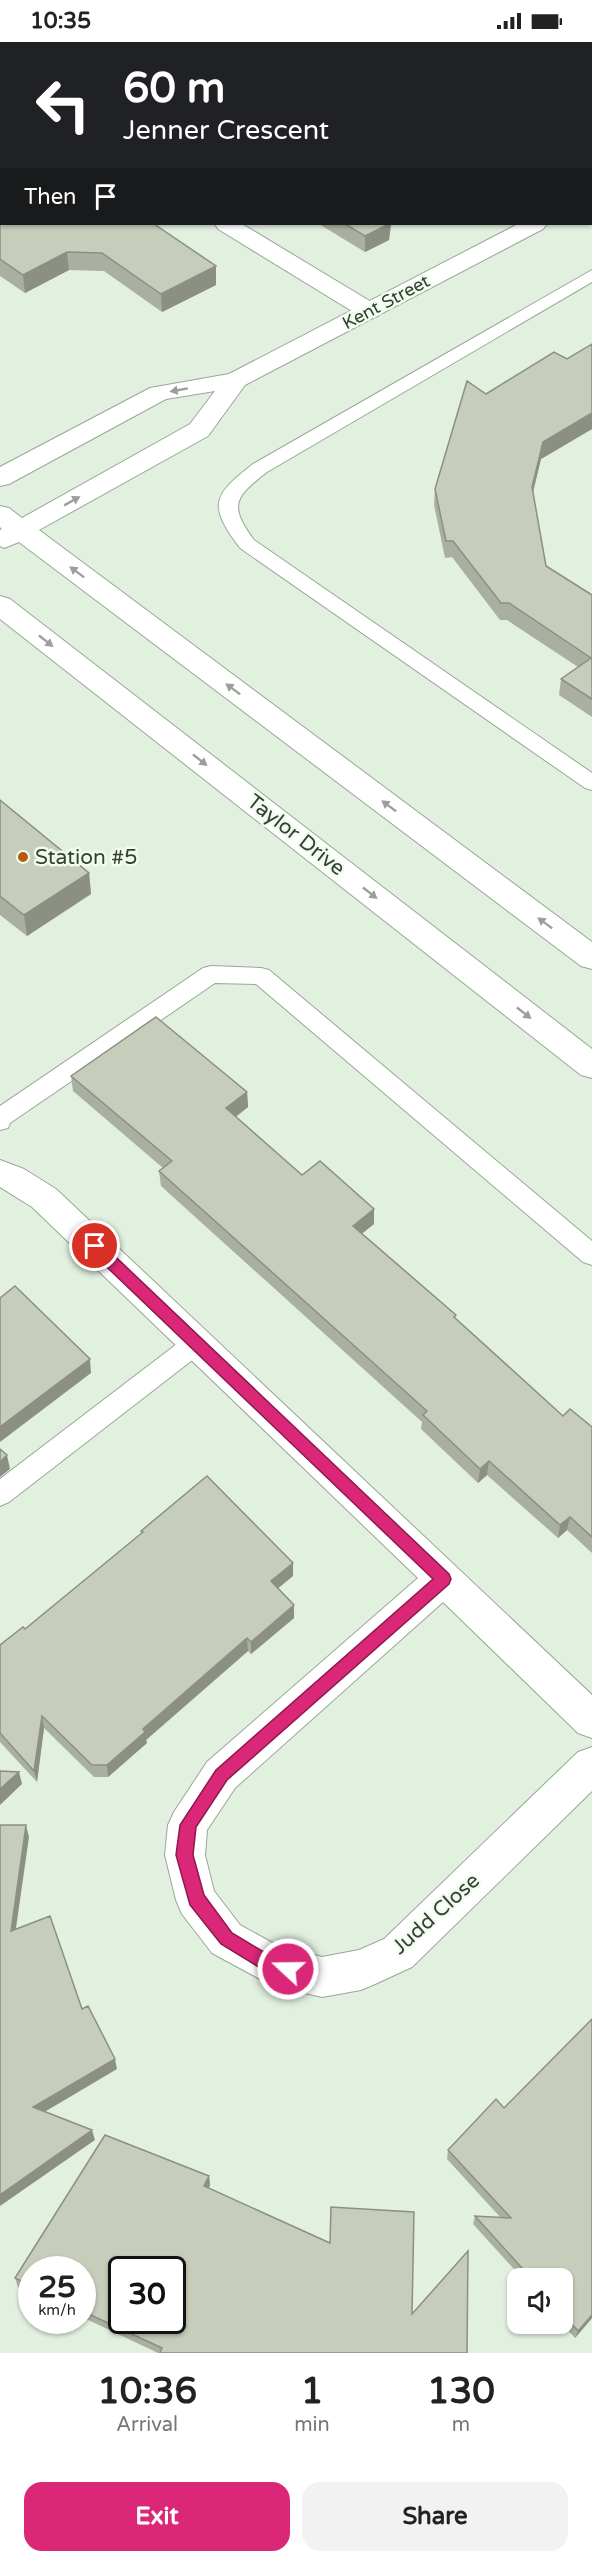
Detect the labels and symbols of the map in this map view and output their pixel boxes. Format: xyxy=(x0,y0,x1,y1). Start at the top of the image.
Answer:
street label: Kent Street xyxy=(338,270,434,334)
one-way arrow xyxy=(169,386,188,395)
one-way arrow xyxy=(63,497,80,507)
one-way arrow xyxy=(70,566,86,578)
one-way arrow xyxy=(38,634,54,647)
one-way arrow xyxy=(226,683,242,695)
one-way arrow xyxy=(192,754,208,767)
street label: Taylor Drive xyxy=(242,789,350,881)
one-way arrow xyxy=(382,800,398,812)
place label: Station #5 xyxy=(35,845,137,870)
marker: Station #5 xyxy=(16,850,30,864)
one-way arrow xyxy=(363,887,378,899)
one-way arrow xyxy=(538,917,554,929)
one-way arrow xyxy=(517,1006,532,1018)
pin xyxy=(69,1220,120,1271)
street label: Judd Close xyxy=(387,1868,485,1960)
position arrow xyxy=(256,1937,320,2001)
speed limit sign: 30 xyxy=(108,2256,186,2334)

